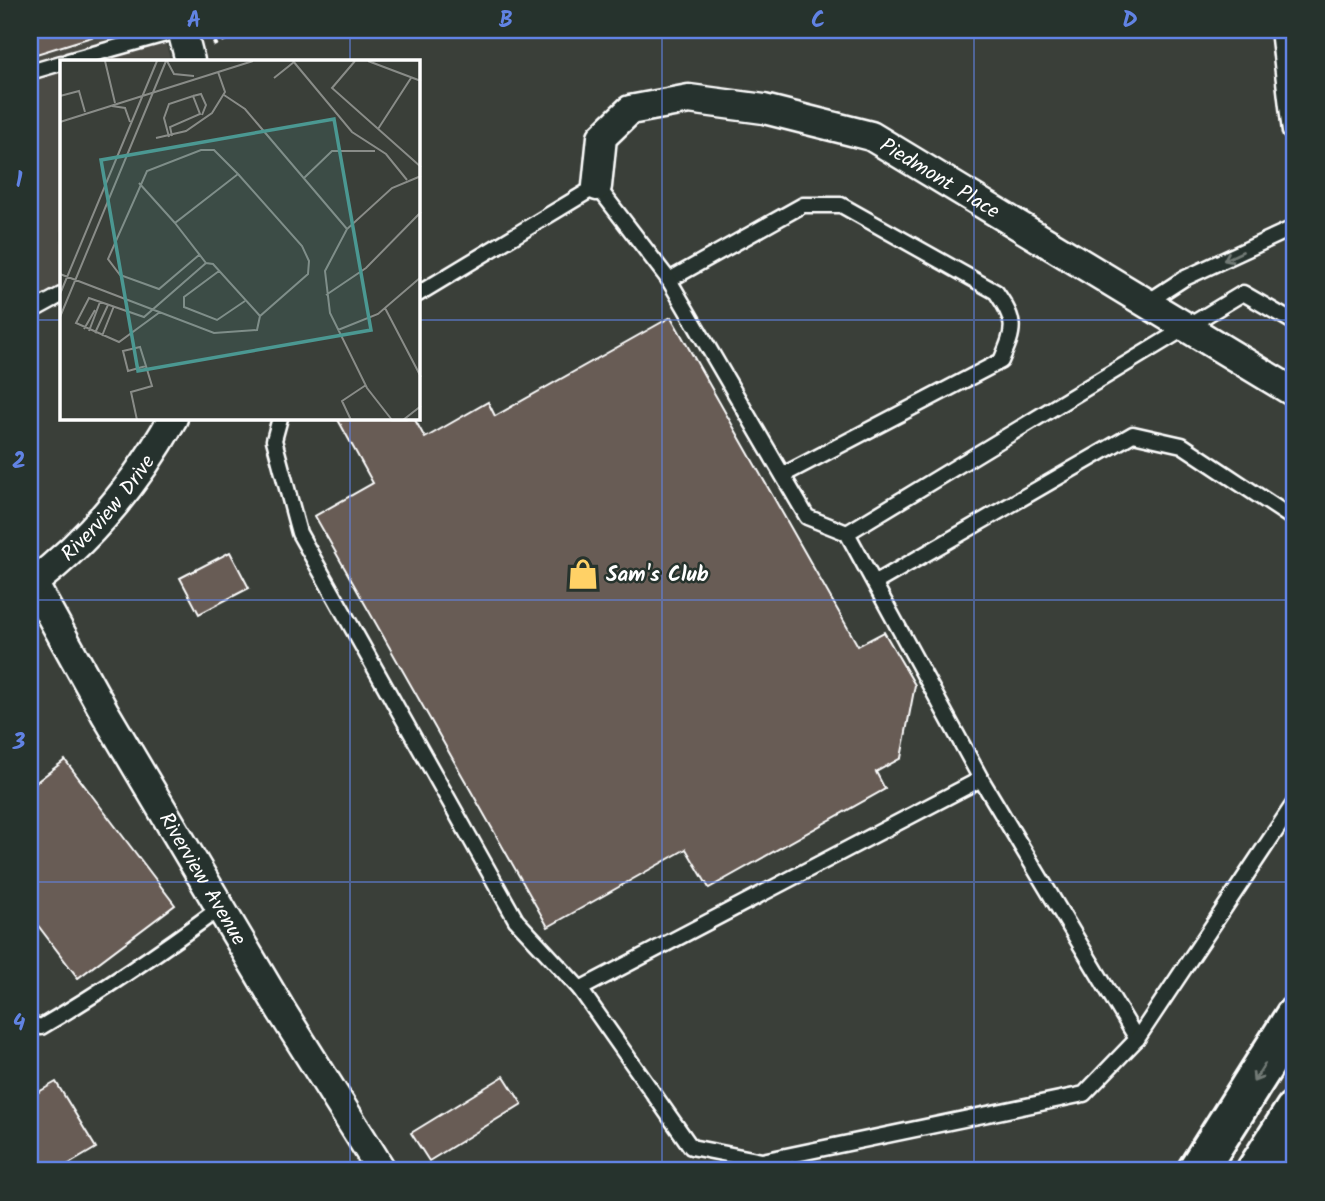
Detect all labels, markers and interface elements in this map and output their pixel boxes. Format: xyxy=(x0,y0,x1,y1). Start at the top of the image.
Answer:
text: A xyxy=(187,3,201,39)
text: B xyxy=(499,3,513,39)
text: C xyxy=(811,3,825,39)
text: D xyxy=(1122,3,1138,39)
inset map xyxy=(60,60,420,420)
street label: Piedmont Place xyxy=(873,130,1006,229)
text: 1 xyxy=(16,163,23,199)
one-way arrow xyxy=(1223,249,1244,263)
text: 2 xyxy=(12,444,26,480)
street label: Riverview Drive xyxy=(54,448,165,570)
shop icon: Sam's Club xyxy=(566,557,600,591)
place label: Sam's Club xyxy=(606,559,709,592)
text: 3 xyxy=(12,725,26,761)
street label: Riverview Avenue xyxy=(149,806,255,953)
text: 4 xyxy=(13,1006,26,1042)
one-way arrow xyxy=(1251,1063,1265,1083)

